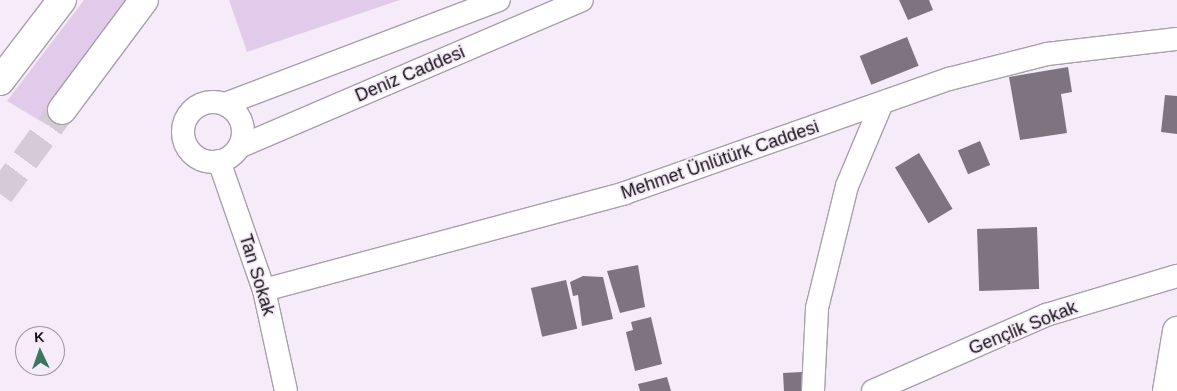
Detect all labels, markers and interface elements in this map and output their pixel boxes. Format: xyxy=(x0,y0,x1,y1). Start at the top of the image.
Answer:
street label: Deniz Caddesi xyxy=(352,41,468,107)
street label: Mehmet Ünlütürk Caddesi xyxy=(618,116,822,204)
street label: Tan Sokak xyxy=(234,232,280,318)
street label: Gençlik Sokak xyxy=(966,296,1080,360)
north arrow xyxy=(15,326,65,376)
text: K xyxy=(34,329,45,345)

